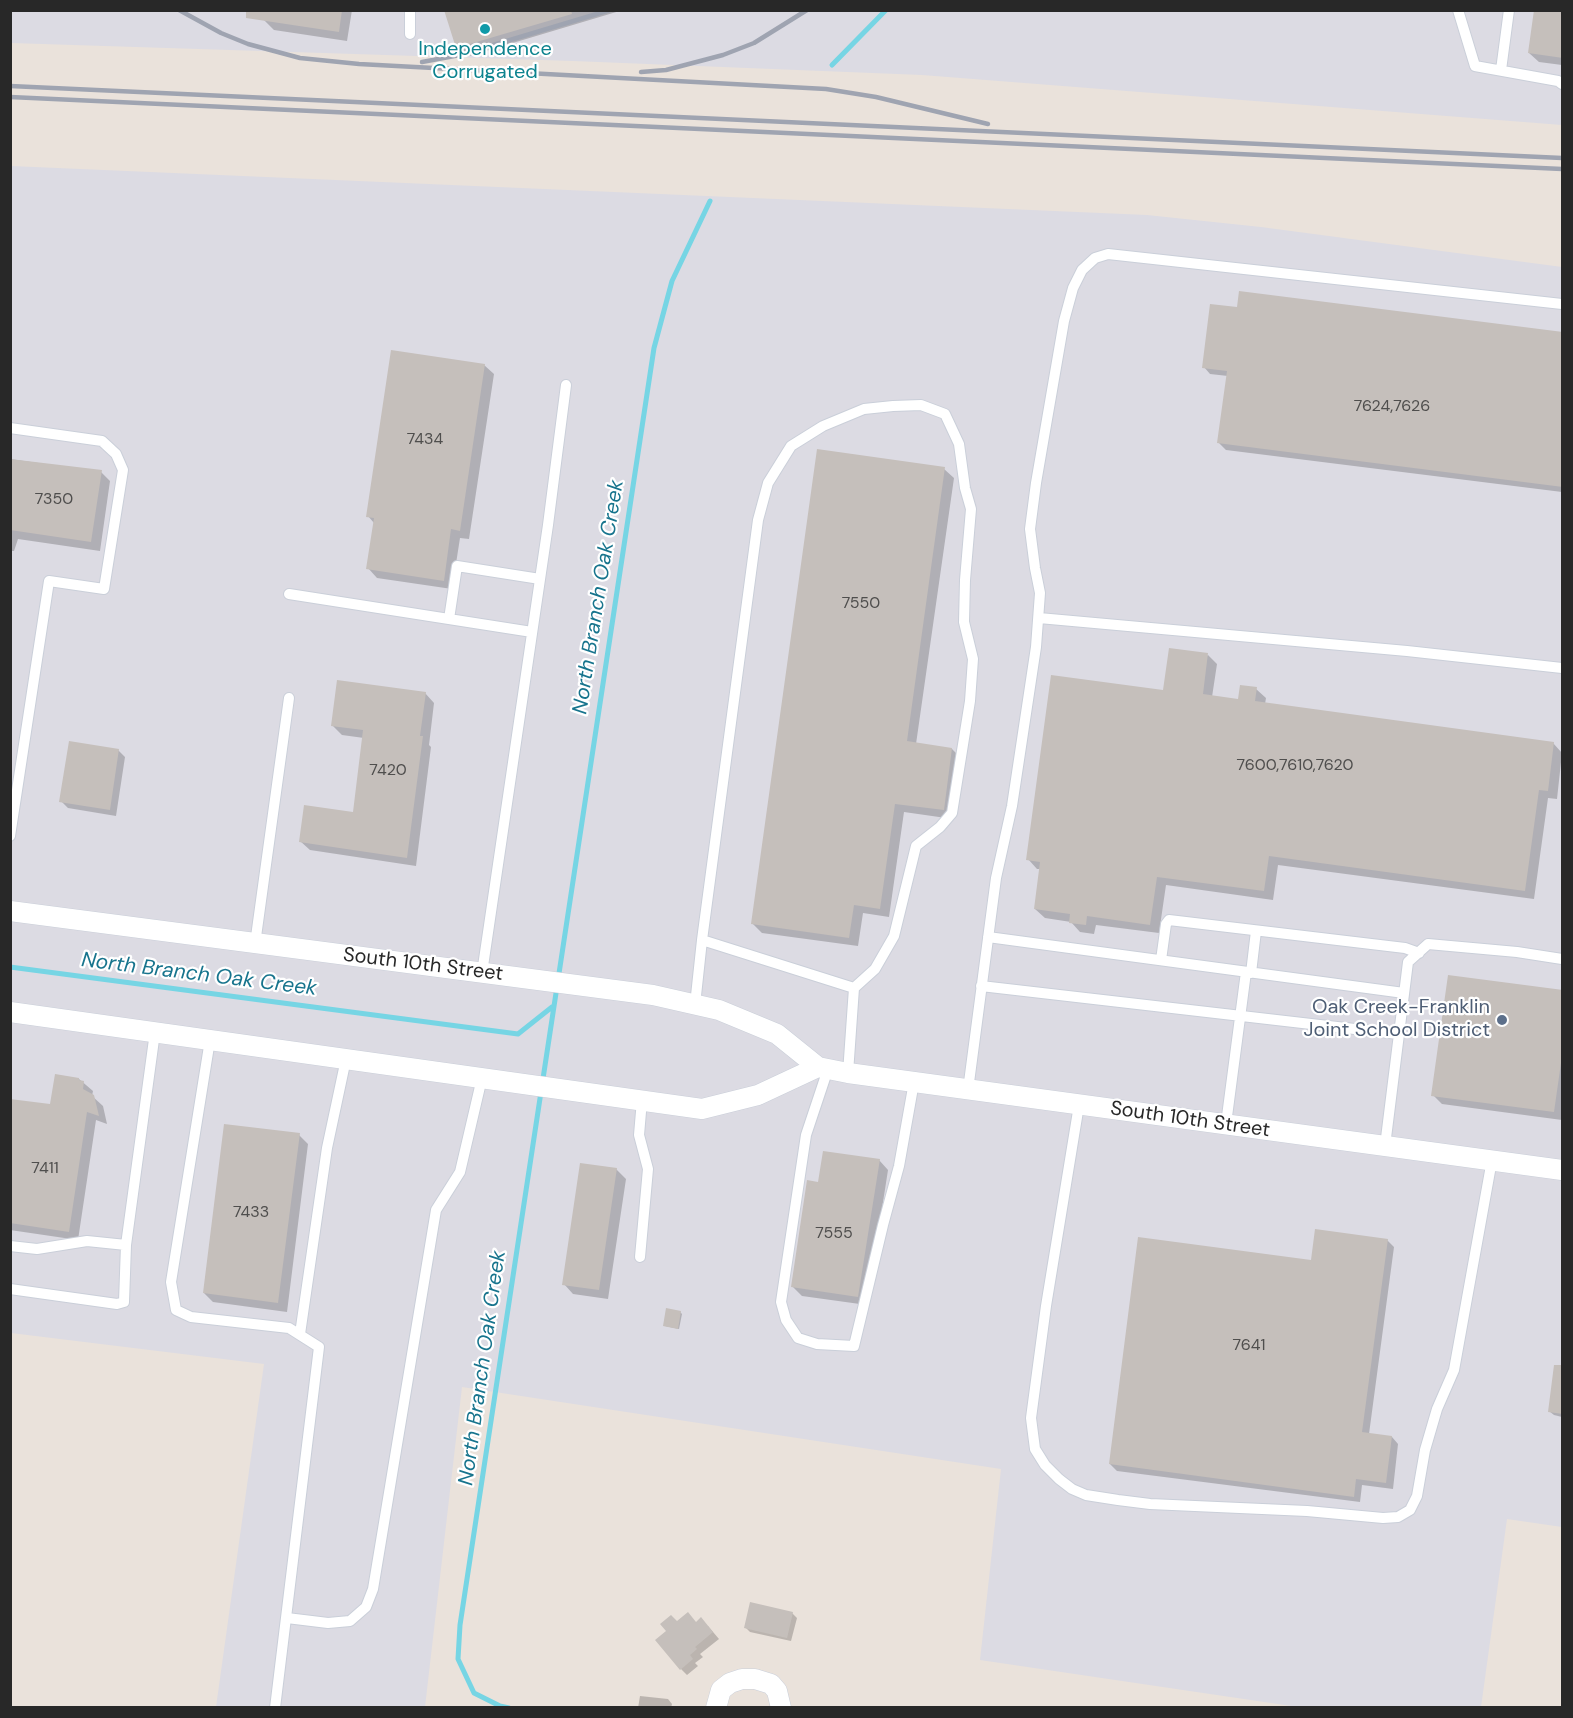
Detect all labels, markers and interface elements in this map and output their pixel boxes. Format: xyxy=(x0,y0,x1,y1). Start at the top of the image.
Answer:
marker: Independence Corrugated xyxy=(478,22,492,36)
place label: Independence Corrugated xyxy=(418,38,552,85)
house number: 7624,7626 xyxy=(1354,397,1430,417)
house number: 7434 xyxy=(407,430,443,450)
water label: North Branch Oak Creek xyxy=(568,478,630,716)
house number: 7350 xyxy=(35,490,73,510)
house number: 7550 xyxy=(842,594,880,614)
house number: 7600,7610,7620 xyxy=(1237,756,1353,776)
house number: 7420 xyxy=(369,761,407,781)
street label: South 10th Street xyxy=(342,943,504,987)
water label: North Branch Oak Creek xyxy=(80,948,318,1002)
place label: Oak Creek-Franklin Joint School District xyxy=(1303,996,1490,1043)
marker: Oak Creek-Franklin Joint School District xyxy=(1495,1013,1509,1027)
street label: South 10th Street xyxy=(1109,1097,1271,1143)
house number: 7411 xyxy=(31,1159,59,1179)
house number: 7433 xyxy=(233,1203,269,1223)
house number: 7555 xyxy=(815,1224,853,1244)
water label: North Branch Oak Creek xyxy=(454,1249,512,1487)
house number: 7641 xyxy=(1233,1336,1265,1356)

